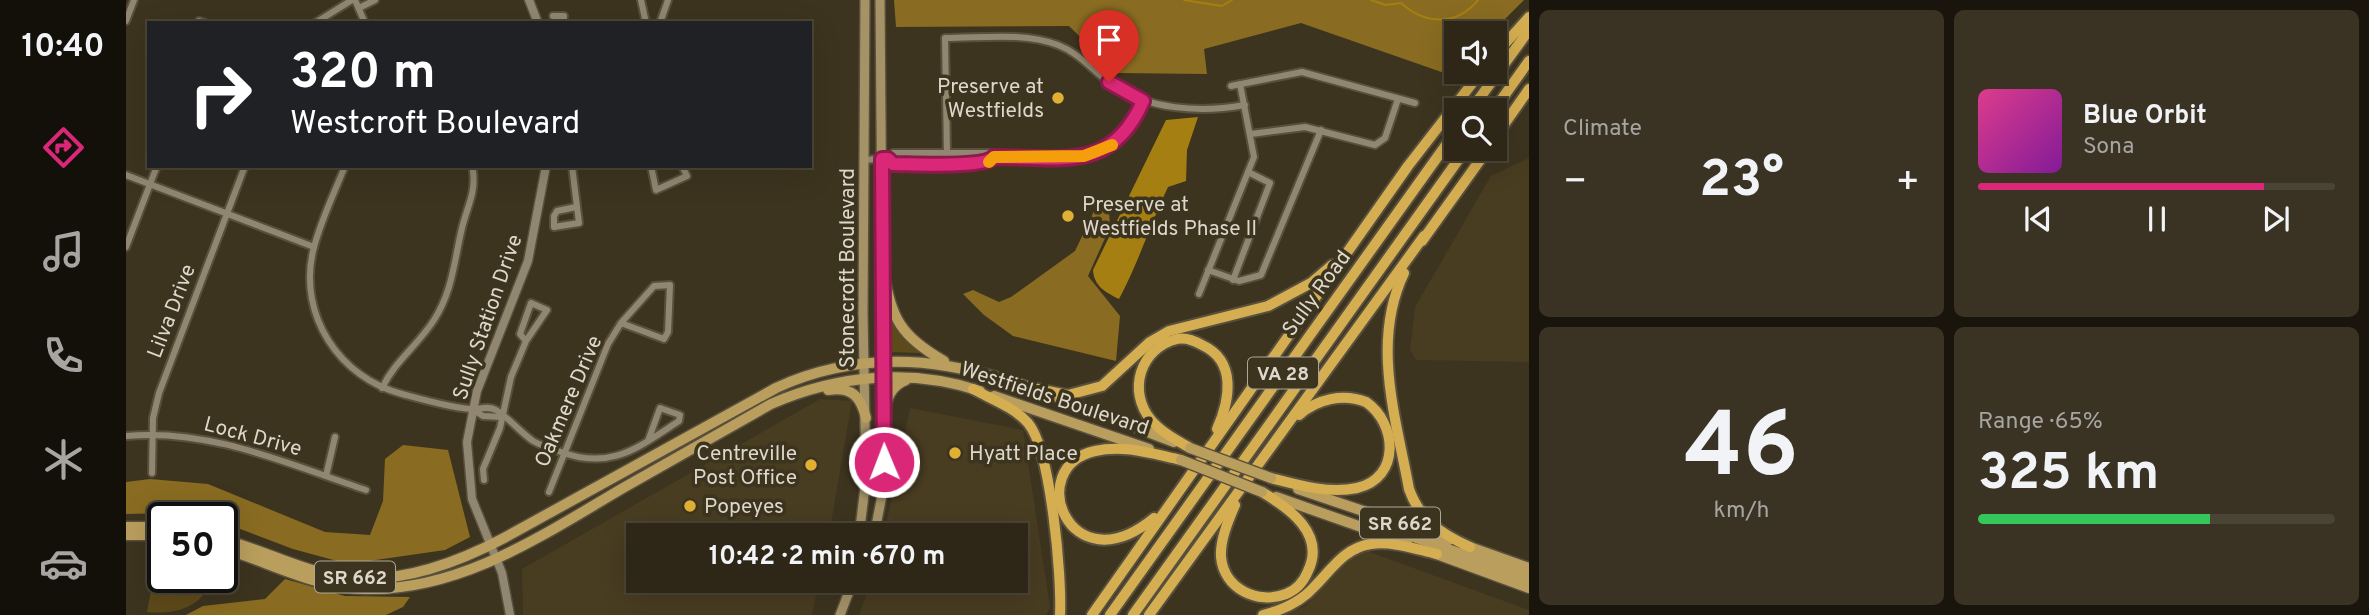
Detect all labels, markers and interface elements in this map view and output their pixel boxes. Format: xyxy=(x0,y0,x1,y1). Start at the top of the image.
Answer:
pin xyxy=(1079,10,1139,82)
icon: arrive xyxy=(1090,21,1128,59)
map controls xyxy=(1444,21,1507,161)
button: sound xyxy=(1444,21,1507,84)
text: 10:40 xyxy=(21,28,105,68)
text: 320 m xyxy=(290,44,436,106)
icon: right xyxy=(175,49,266,140)
place label: Preserve at Westfields xyxy=(937,74,1044,125)
marker: Preserve at Westfields xyxy=(1050,90,1066,106)
button: search xyxy=(1444,98,1507,161)
text: Blue Orbit xyxy=(2083,100,2207,133)
text: Westcroft Boulevard xyxy=(290,105,580,145)
text: Climate xyxy=(1563,115,1642,144)
icon: directions xyxy=(39,123,88,172)
text: Sona xyxy=(2083,133,2134,162)
text: 23° xyxy=(1699,149,1784,215)
text: − xyxy=(1563,159,1588,208)
text: + xyxy=(1895,159,1920,208)
street label: Stonecroft Boulevard xyxy=(835,168,862,368)
place label: Preserve at Westfields Phase II xyxy=(1082,192,1257,243)
icon: previous xyxy=(2019,200,2057,238)
icon: pause xyxy=(2138,200,2176,238)
icon: next xyxy=(2257,200,2295,238)
marker: Preserve at Westfields Phase II xyxy=(1060,208,1076,224)
icon: music xyxy=(39,227,88,276)
street label: Sully Station Drive xyxy=(447,231,529,404)
street label: Sully Road xyxy=(1277,245,1358,342)
street label: Lilva Drive xyxy=(142,261,203,362)
icon: phone xyxy=(39,331,88,380)
street label: Oakmere Drive xyxy=(529,332,609,472)
street label: Westfields Boulevard xyxy=(957,356,1152,443)
road number: VA 28 xyxy=(1248,358,1318,388)
text: 46 xyxy=(1684,394,1799,509)
text: Range · 65% xyxy=(1978,408,2103,437)
street label: Lock Drive xyxy=(201,411,304,463)
position arrow xyxy=(847,425,921,499)
icon: climate xyxy=(39,435,88,484)
place label: Centreville Post Office xyxy=(693,441,797,492)
place label: Hyatt Place xyxy=(969,441,1078,468)
text: 325 km xyxy=(1978,442,2159,508)
marker: Hyatt Place xyxy=(947,445,963,461)
marker: Centreville Post Office xyxy=(803,457,819,473)
place label: Popeyes xyxy=(704,494,784,521)
text: km/h xyxy=(1714,497,1769,526)
marker: Popeyes xyxy=(682,498,698,514)
speed limit sign: 50 xyxy=(147,502,238,593)
road number: SR 662 xyxy=(1360,508,1440,538)
icon: car xyxy=(39,539,88,588)
text: 10:42 · 2 min · 670 m xyxy=(709,541,945,574)
road number: SR 662 xyxy=(315,562,395,592)

